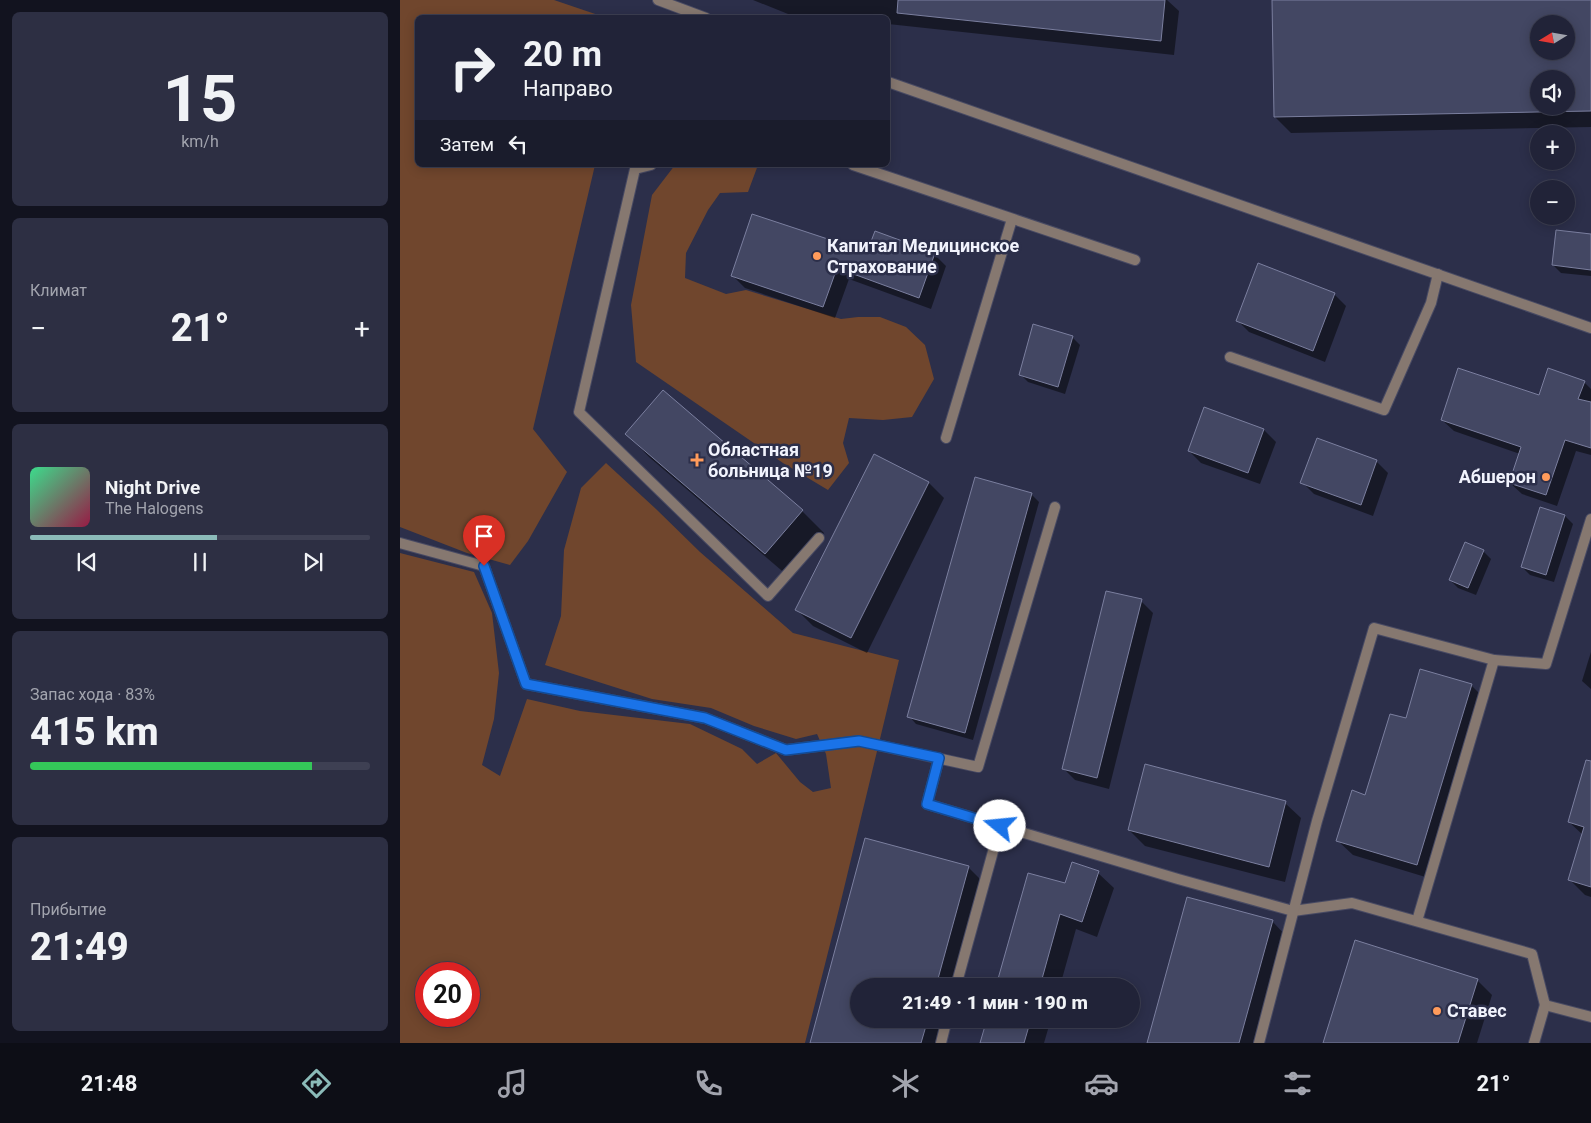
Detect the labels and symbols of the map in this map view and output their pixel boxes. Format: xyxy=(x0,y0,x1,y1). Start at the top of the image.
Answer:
north arrow xyxy=(1530,15,1575,60)
place label: Капитал Медицинское Страхование xyxy=(827,235,1020,277)
marker: Капитал Медицинское Страхование xyxy=(811,250,823,262)
place label: Областная больница №19 xyxy=(708,439,833,481)
marker: Областная больница №19 xyxy=(690,453,704,467)
place label: Абшерон xyxy=(1459,466,1536,487)
marker: Абшерон xyxy=(1540,471,1552,483)
pin xyxy=(463,515,505,566)
position arrow xyxy=(973,799,1025,851)
speed limit sign: 20 xyxy=(415,962,480,1027)
place label: Ставес xyxy=(1447,1000,1507,1021)
marker: Ставес xyxy=(1431,1005,1443,1017)

